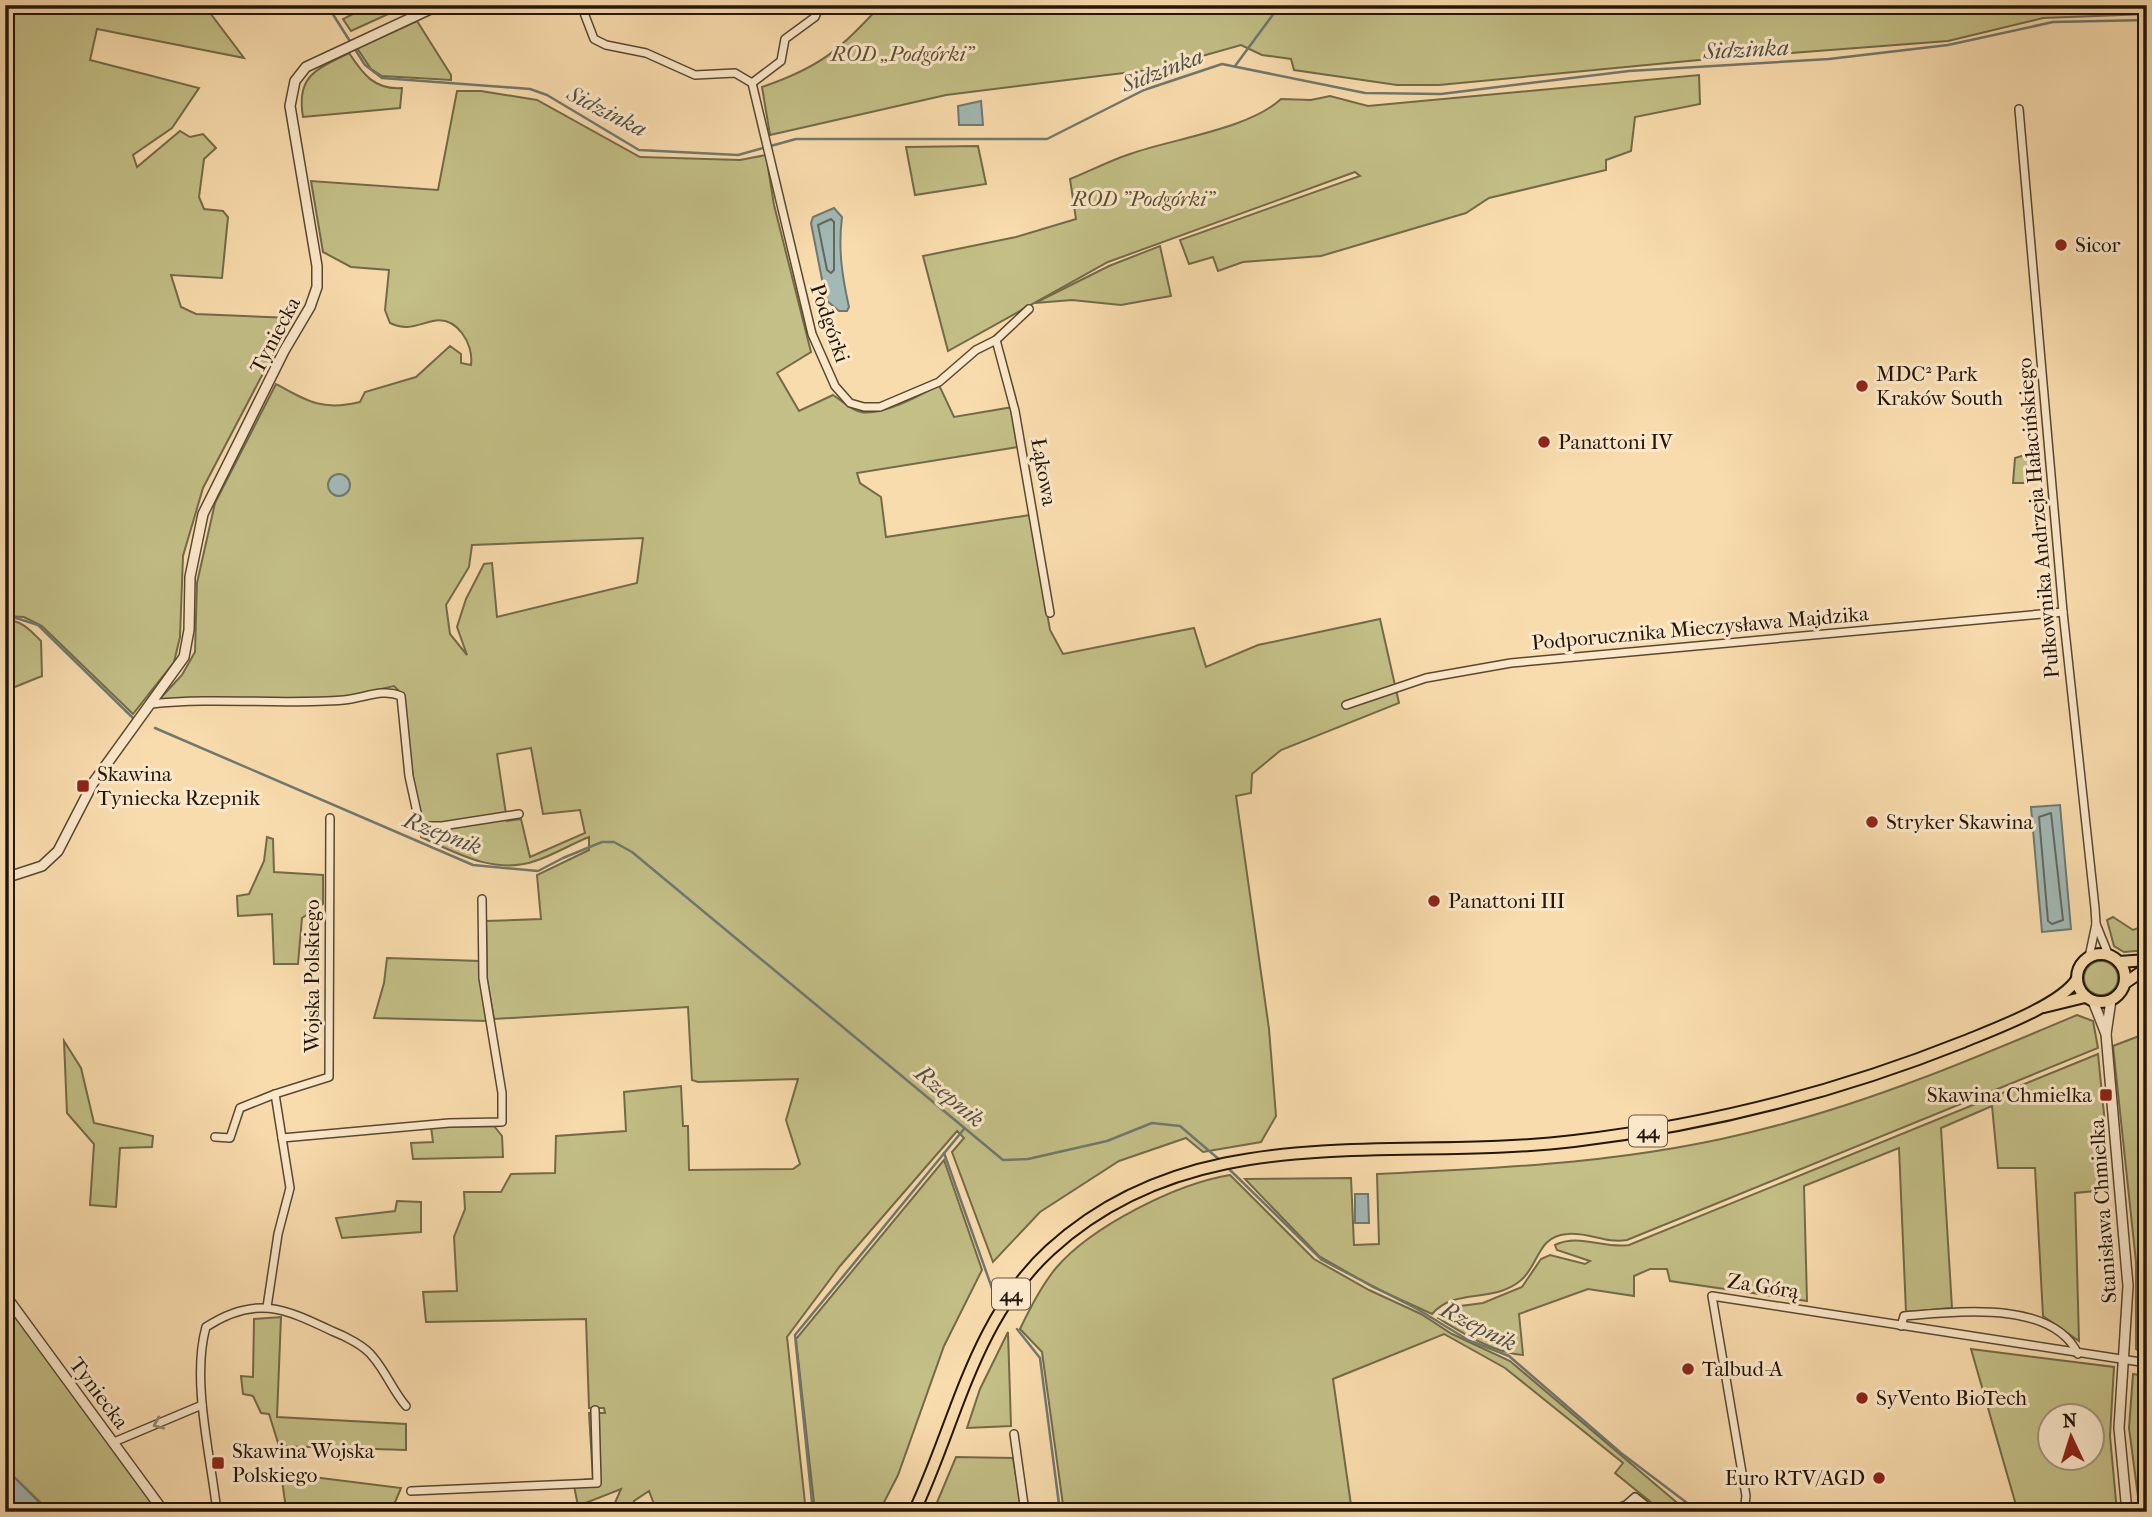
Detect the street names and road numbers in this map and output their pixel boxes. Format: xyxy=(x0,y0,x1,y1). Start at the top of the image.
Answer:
street label: Podgórki xyxy=(805,280,855,366)
street label: Tyniecka xyxy=(245,292,305,377)
street label: Pułkownika Andrzeja Hałacińskiego xyxy=(2012,357,2064,679)
street label: Łąkowa xyxy=(1026,436,1062,508)
street label: Podporucznika Mieczysława Majdzika xyxy=(1530,601,1870,655)
street label: Wojska Polskiego xyxy=(300,899,324,1054)
road number: 44 xyxy=(1629,1116,1667,1147)
street label: Stanisława Chmielka xyxy=(2085,1118,2121,1304)
street label: Za Górą xyxy=(1725,1268,1801,1304)
road number: 44 xyxy=(992,1278,1030,1310)
street label: Tyniecka xyxy=(64,1353,134,1434)

